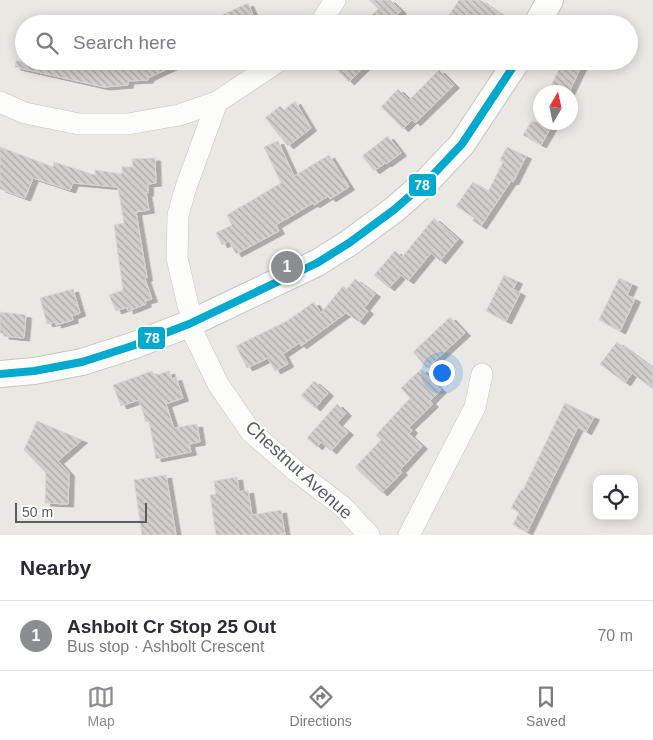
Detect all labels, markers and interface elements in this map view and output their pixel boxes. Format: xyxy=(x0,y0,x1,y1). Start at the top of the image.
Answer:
search box xyxy=(15,15,638,70)
icon: search xyxy=(33,29,61,57)
text: Search here xyxy=(73,32,177,53)
north arrow xyxy=(533,85,578,130)
line badge: 78 xyxy=(408,173,437,197)
text: 78 xyxy=(414,177,430,193)
pin: 1 xyxy=(271,248,303,286)
line badge: 78 xyxy=(137,326,166,350)
text: 78 xyxy=(144,330,160,346)
your location xyxy=(429,360,455,386)
street label: Chestnut Avenue xyxy=(241,417,357,523)
map controls xyxy=(593,475,638,520)
button: locate xyxy=(593,475,638,520)
scale bar xyxy=(15,500,148,523)
text: 50 m xyxy=(22,504,53,520)
text: Nearby xyxy=(20,556,91,579)
text: Ashbolt Cr Stop 25 Out xyxy=(67,616,276,637)
text: 1 xyxy=(32,627,40,644)
text: 70 m xyxy=(597,627,633,644)
text: Bus stop · Ashbolt Crescent xyxy=(67,638,264,655)
tab: Map xyxy=(87,683,115,729)
tab: Directions xyxy=(290,683,352,729)
tab: Saved xyxy=(526,683,566,729)

